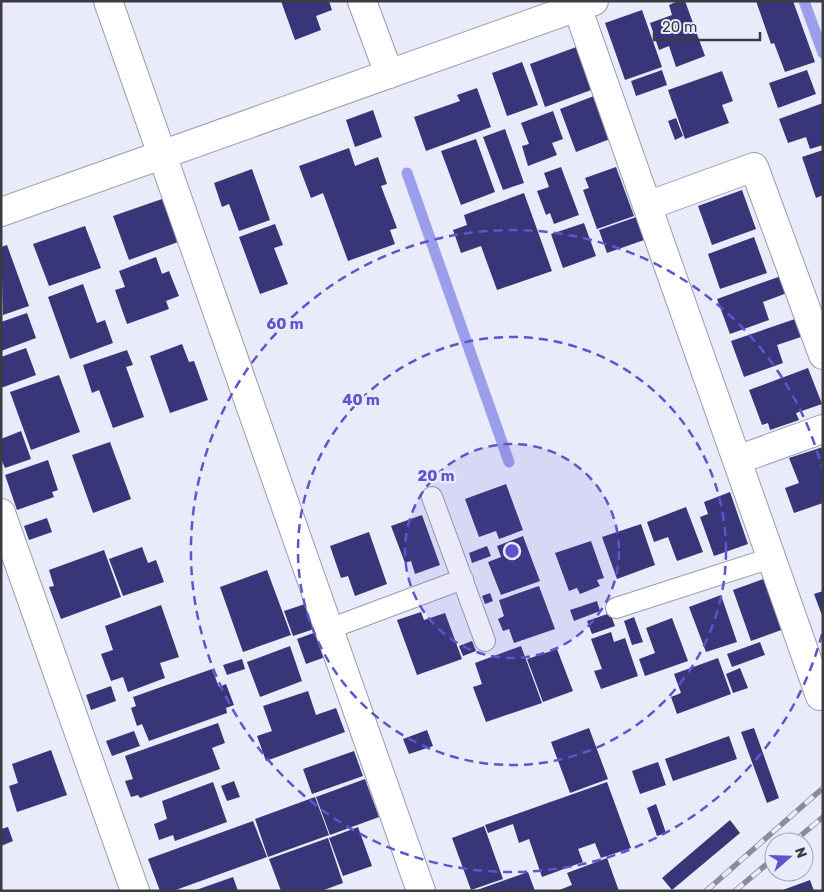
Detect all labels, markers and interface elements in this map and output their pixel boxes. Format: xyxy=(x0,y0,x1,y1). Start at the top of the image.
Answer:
scale bar xyxy=(654,10,760,42)
text: 20 m xyxy=(662,18,697,36)
text: 60 m xyxy=(267,315,303,333)
text: 40 m xyxy=(342,391,380,409)
text: 20 m xyxy=(418,467,454,485)
centre of rings xyxy=(503,542,521,560)
north arrow xyxy=(764,832,814,882)
text: N xyxy=(791,845,810,860)

